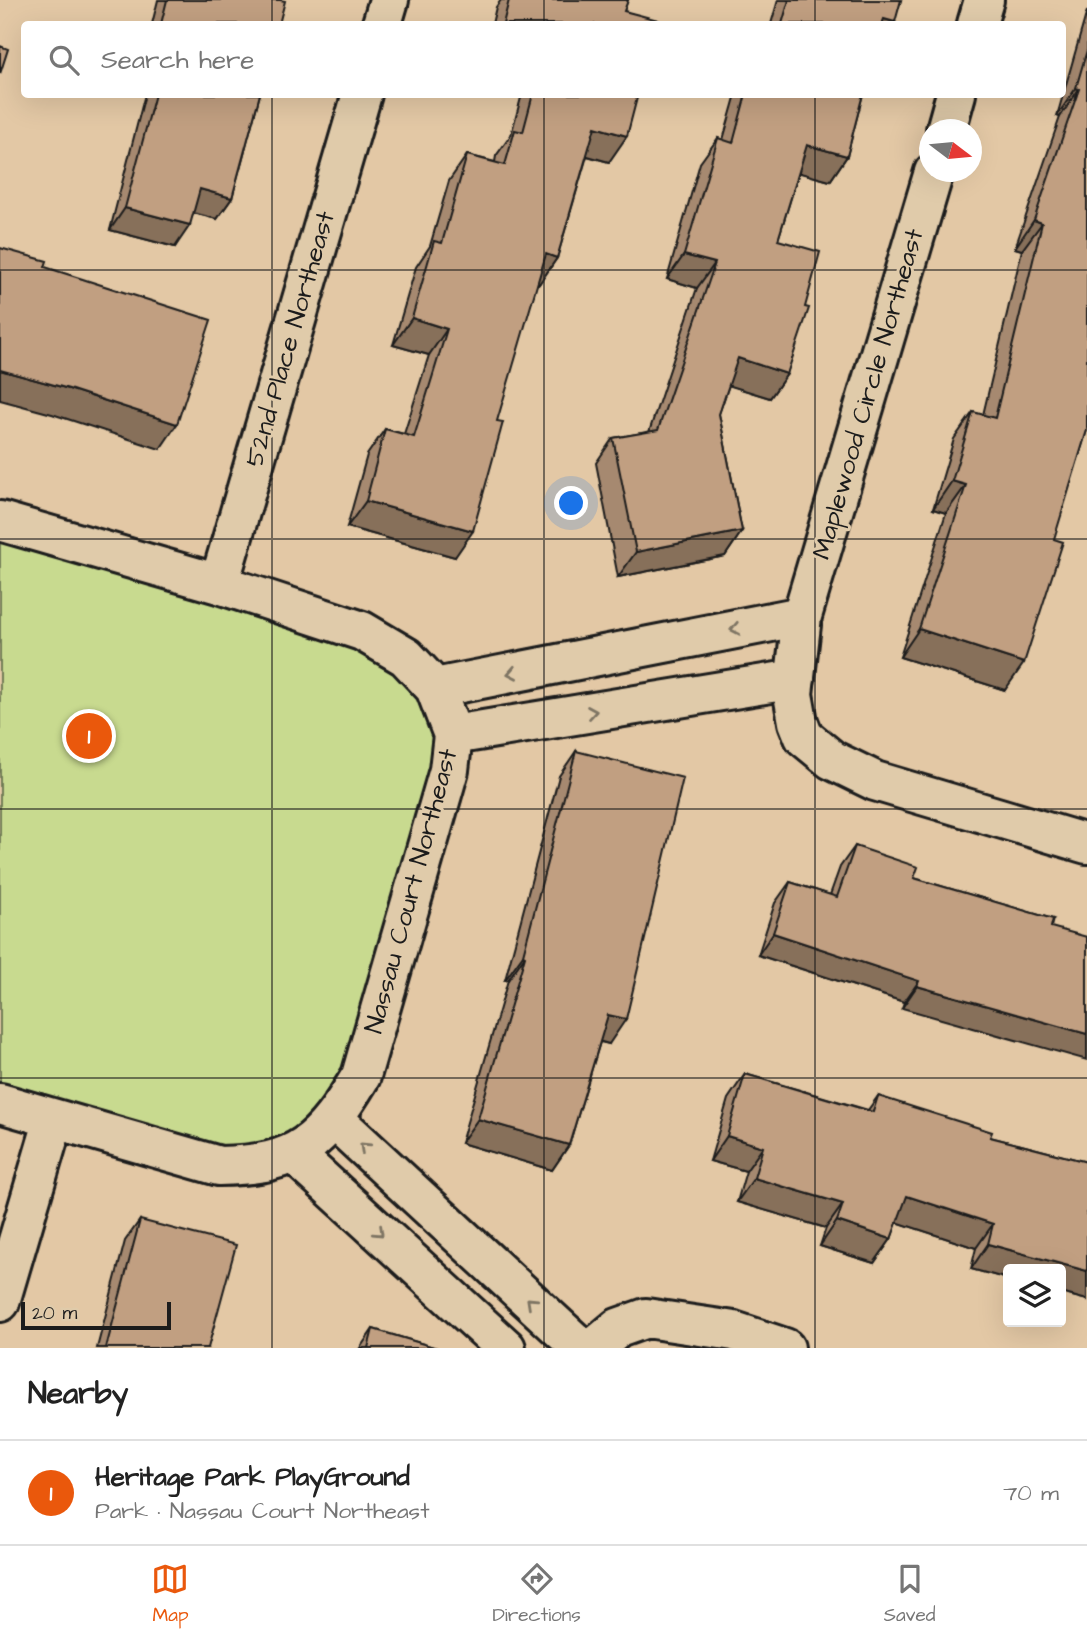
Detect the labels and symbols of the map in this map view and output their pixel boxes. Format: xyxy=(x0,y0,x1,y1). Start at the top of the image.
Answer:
north arrow xyxy=(919,119,982,182)
street label: 52nd Place Northeast xyxy=(236,207,344,471)
street label: Maplewood Circle Northeast xyxy=(803,224,933,564)
your location xyxy=(554,486,588,520)
one-way arrow xyxy=(730,621,741,636)
one-way arrow xyxy=(506,664,518,679)
one-way arrow xyxy=(587,705,598,720)
pin: 1 xyxy=(66,710,112,762)
street label: Nassau Court Northeast xyxy=(356,744,466,1037)
one-way arrow xyxy=(359,1143,372,1155)
one-way arrow xyxy=(371,1224,384,1236)
one-way arrow xyxy=(526,1297,539,1310)
scale bar xyxy=(21,1299,172,1331)

